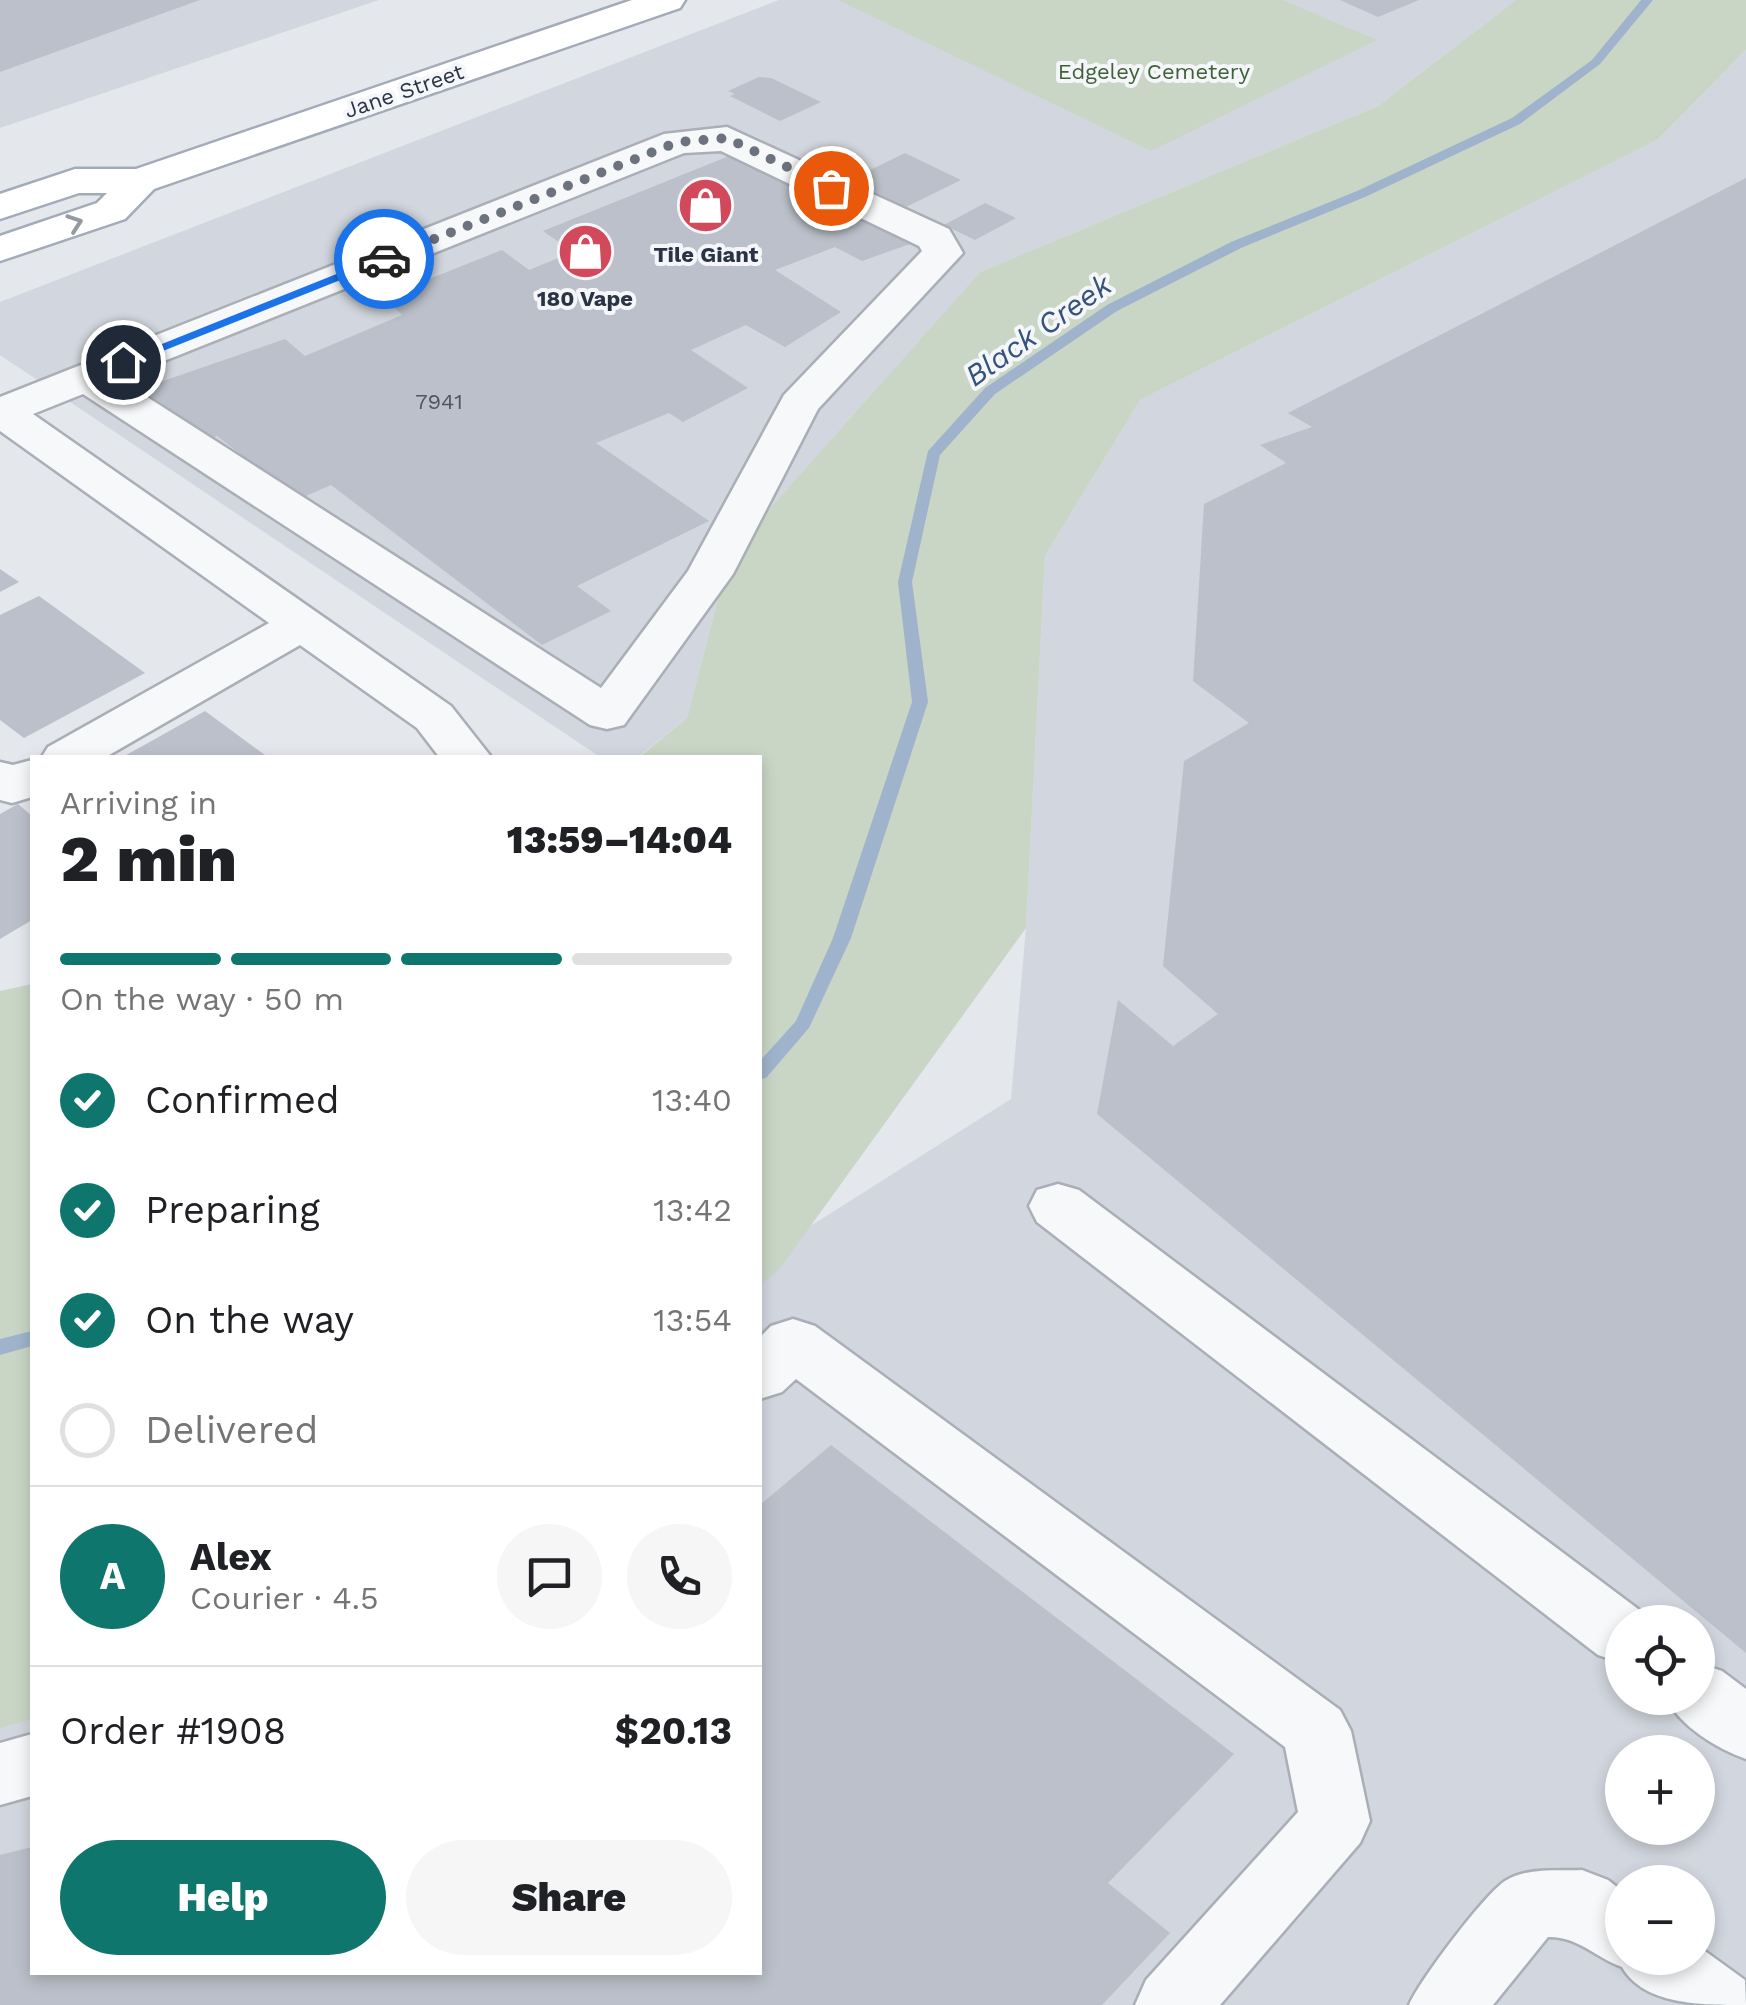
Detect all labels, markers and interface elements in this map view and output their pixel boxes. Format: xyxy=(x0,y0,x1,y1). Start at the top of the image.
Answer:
street label: Jane Street xyxy=(341,59,467,123)
park label: Edgeley Cemetery xyxy=(1058,59,1251,84)
pin xyxy=(789,146,874,231)
icon: bag xyxy=(804,161,859,216)
shop icon: Tile Giant xyxy=(676,176,736,236)
courier xyxy=(334,209,434,309)
one-way arrow xyxy=(66,215,83,235)
shop icon: 180 Vape xyxy=(555,221,615,281)
icon: car xyxy=(357,232,412,287)
place label: Tile Giant xyxy=(654,242,759,267)
water label: Black Creek xyxy=(958,266,1119,393)
place label: 180 Vape xyxy=(537,286,633,311)
pin xyxy=(81,320,166,405)
icon: home xyxy=(96,335,151,390)
house number: 7941 xyxy=(415,389,463,414)
text: Arriving in xyxy=(60,784,217,822)
text: 13:59–14:04 xyxy=(507,818,732,862)
text: 2 min xyxy=(60,821,237,897)
text: On the way · 50 m xyxy=(60,980,344,1018)
icon: check xyxy=(60,1073,115,1128)
text: Confirmed xyxy=(145,1078,340,1122)
text: 13:40 xyxy=(652,1081,732,1119)
icon: check xyxy=(60,1183,115,1238)
text: Preparing xyxy=(145,1188,320,1232)
text: 13:42 xyxy=(653,1191,732,1229)
icon: check xyxy=(60,1293,115,1348)
text: On the way xyxy=(145,1298,354,1342)
text: 13:54 xyxy=(653,1301,732,1339)
text: Delivered xyxy=(145,1408,318,1452)
button: chat xyxy=(497,1524,602,1629)
button: phone xyxy=(627,1524,732,1629)
text: Alex xyxy=(190,1535,272,1579)
text: A xyxy=(100,1554,125,1598)
text: Courier · 4.5 xyxy=(190,1579,379,1617)
map controls xyxy=(1605,1605,1715,1975)
button: locate xyxy=(1605,1605,1715,1715)
text: Order #1908 xyxy=(60,1709,286,1753)
text: $20.13 xyxy=(615,1709,732,1753)
button: + xyxy=(1605,1735,1715,1845)
button: Help xyxy=(60,1840,386,1955)
button: Share xyxy=(406,1840,732,1955)
button: − xyxy=(1605,1865,1715,1975)

